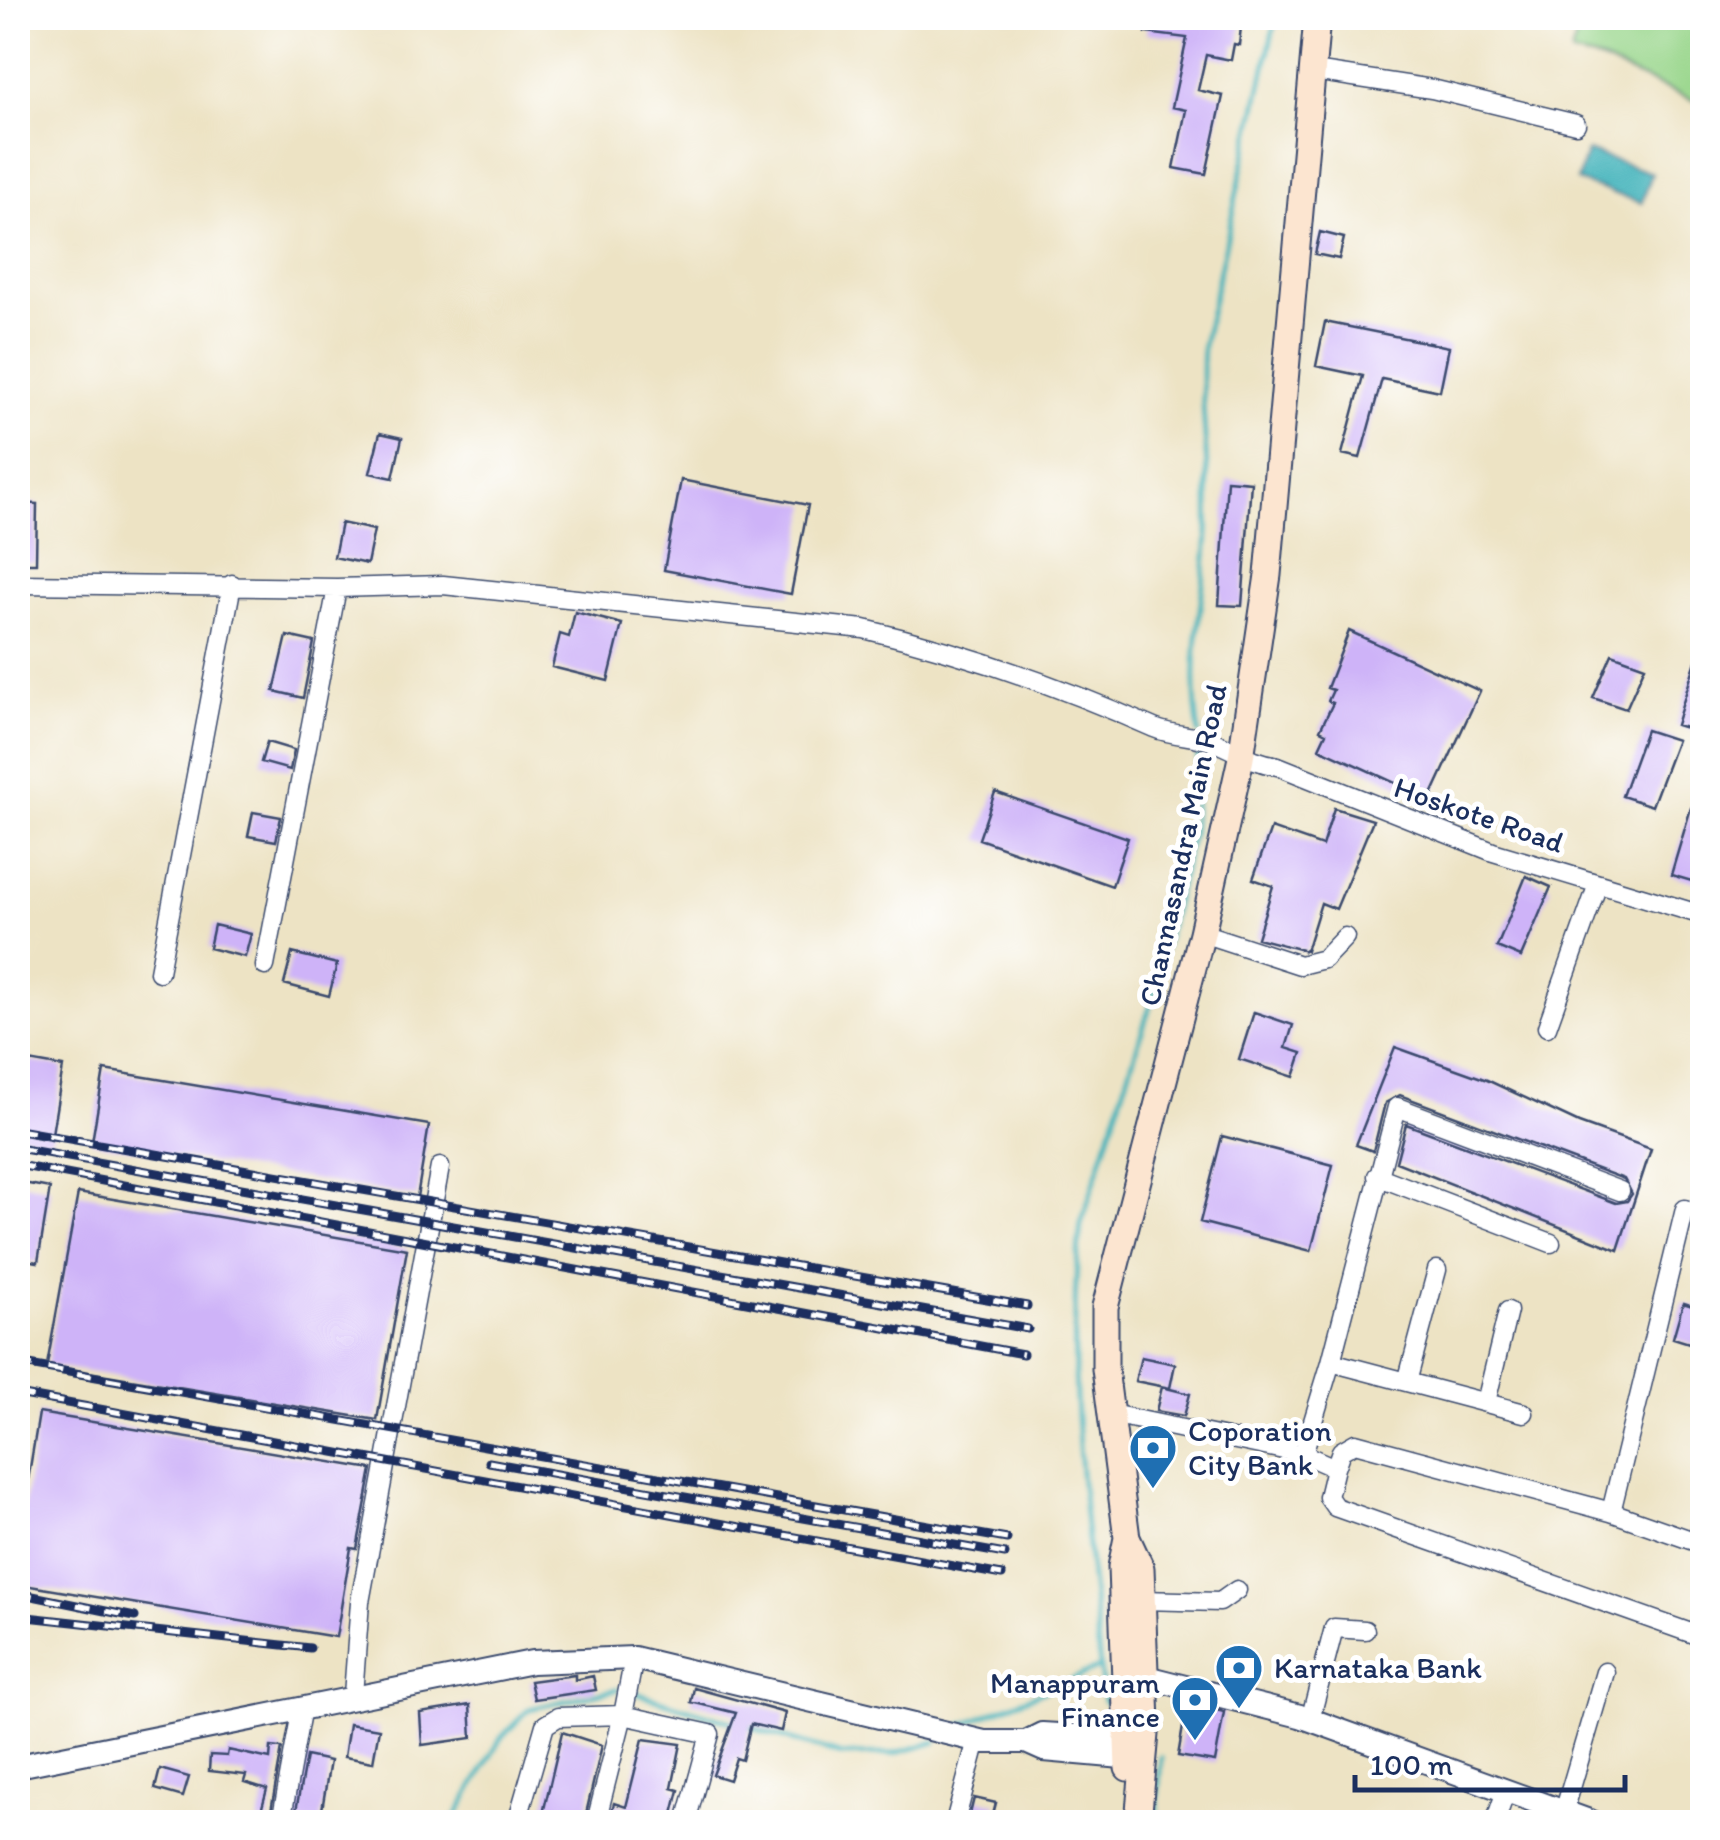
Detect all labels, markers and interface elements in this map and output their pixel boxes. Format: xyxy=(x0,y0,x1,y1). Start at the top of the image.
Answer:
street label: Channasandra Main Road xyxy=(1130,681,1235,1009)
street label: Hoskote Road xyxy=(1389,768,1569,861)
place label: Coporation City Bank xyxy=(1188,1412,1332,1483)
bank icon: Coporation City Bank xyxy=(1127,1422,1179,1490)
bank icon: Karnataka Bank xyxy=(1213,1642,1265,1710)
place label: Karnataka Bank xyxy=(1274,1649,1482,1686)
place label: Manappuram Finance xyxy=(990,1664,1160,1735)
bank icon: Manappuram Finance xyxy=(1169,1674,1221,1742)
scale bar xyxy=(1355,1730,1625,1792)
text: 100 m xyxy=(1370,1746,1453,1783)

